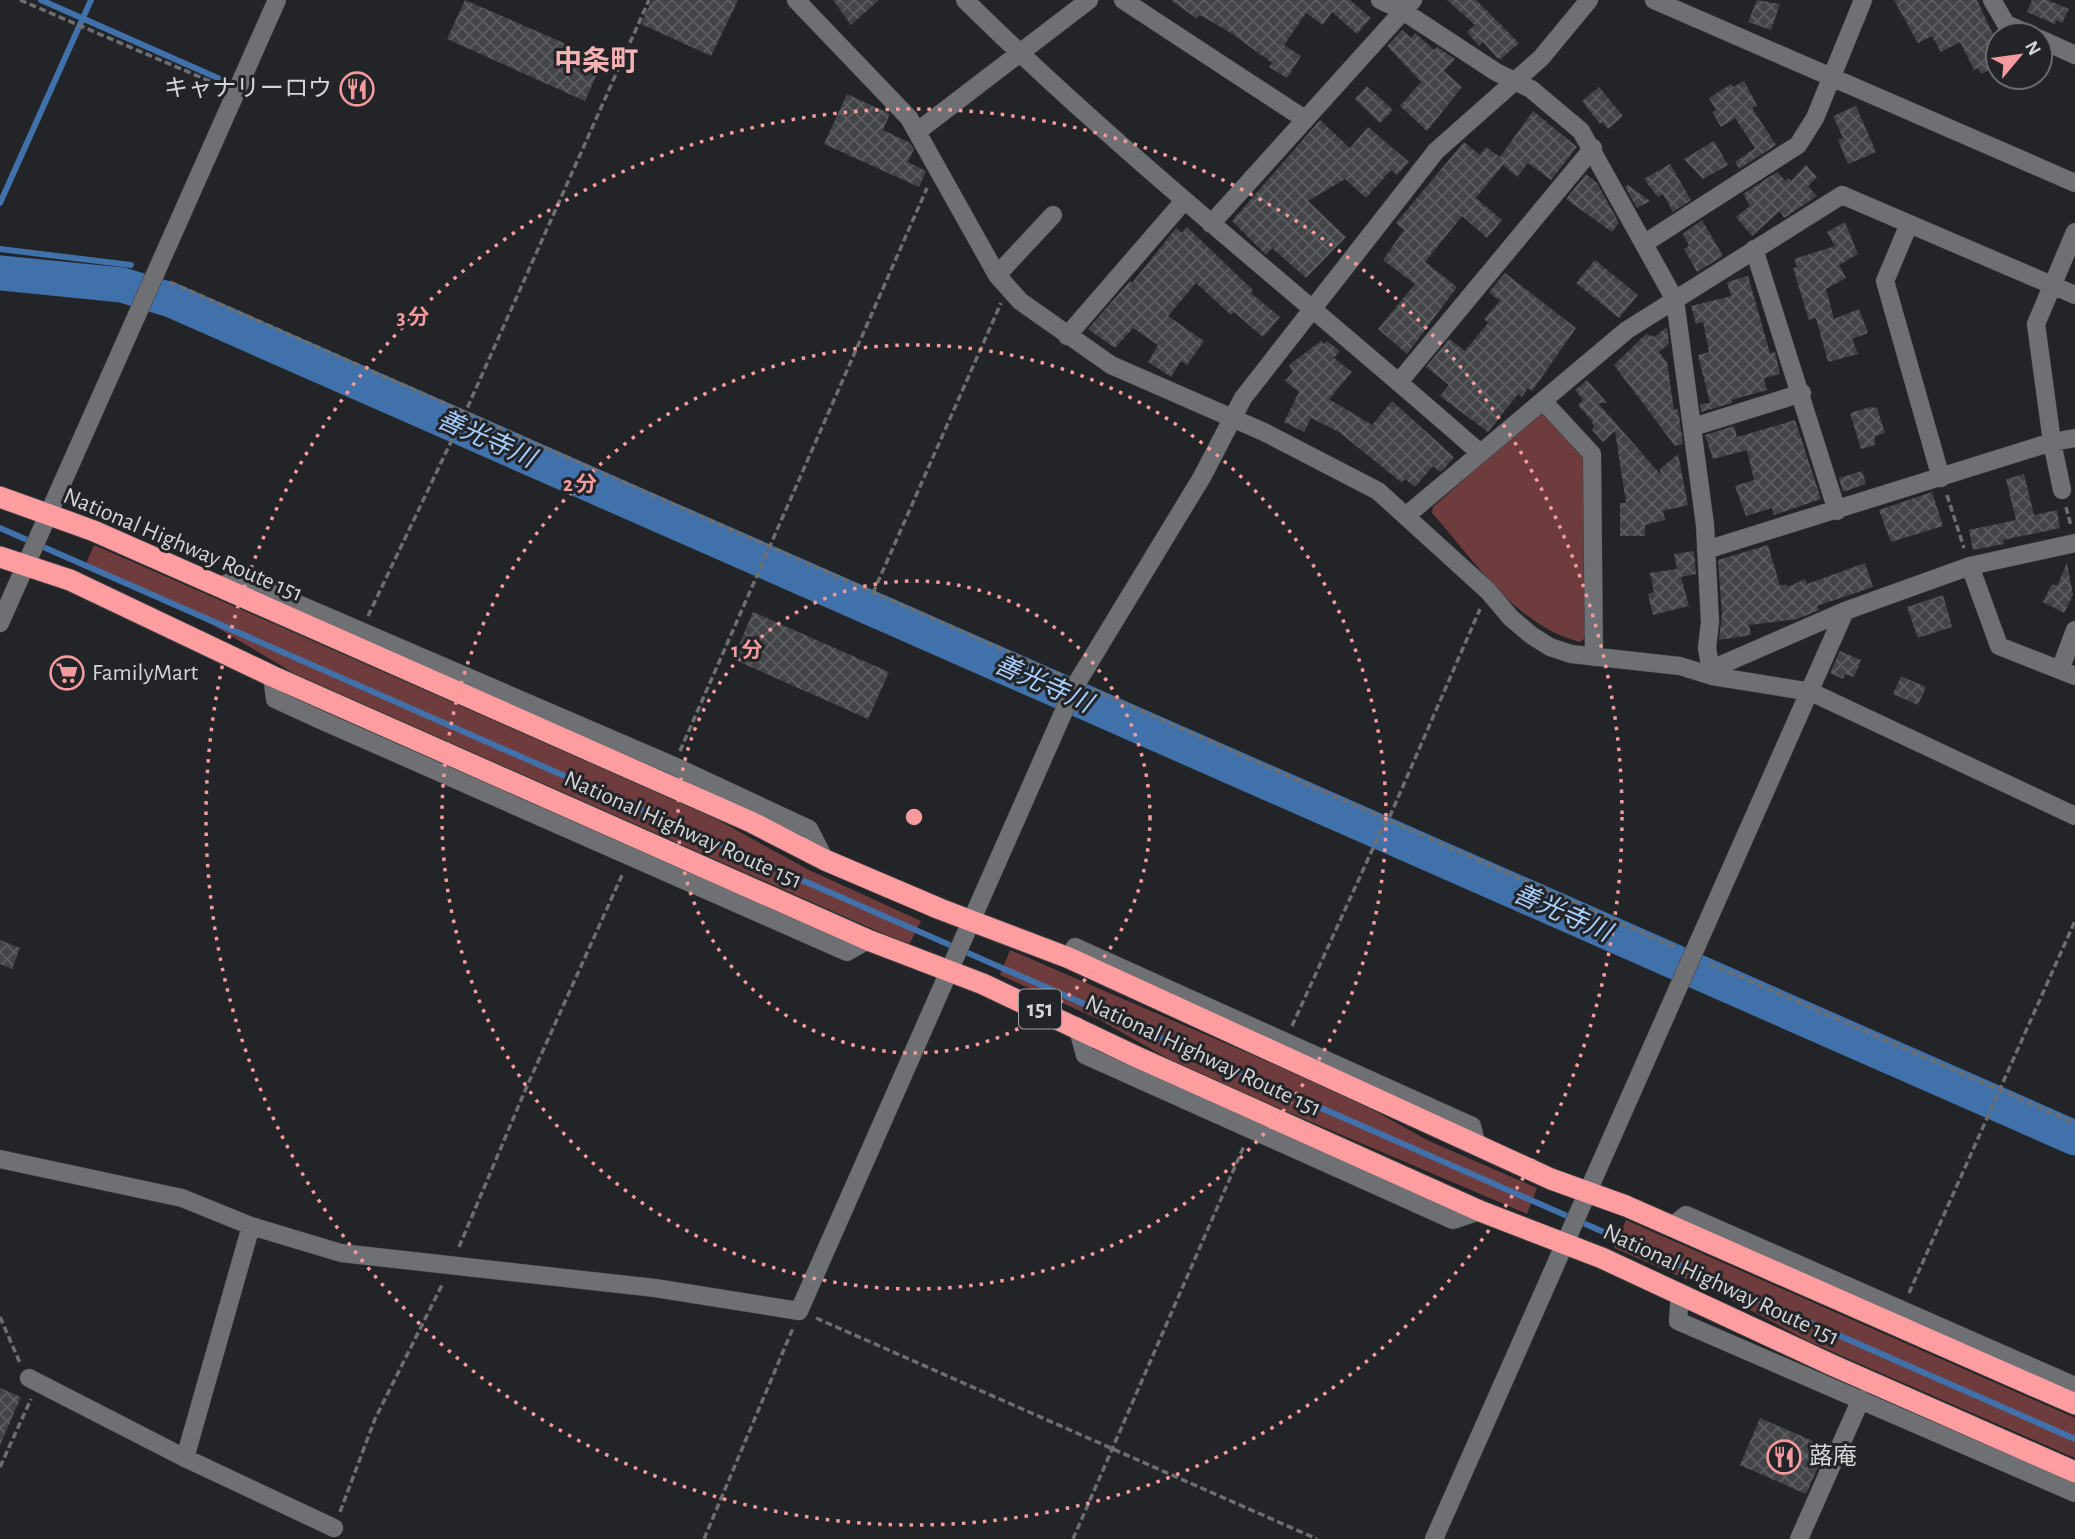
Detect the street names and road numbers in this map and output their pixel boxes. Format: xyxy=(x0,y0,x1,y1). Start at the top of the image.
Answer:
street label: National Highway Route 151 xyxy=(60,484,306,606)
street label: National Highway Route 151 xyxy=(561,767,805,893)
road number: 151 xyxy=(1019,990,1061,1028)
street label: National Highway Route 151 xyxy=(1081,991,1325,1121)
street label: National Highway Route 151 xyxy=(1599,1220,1843,1350)

